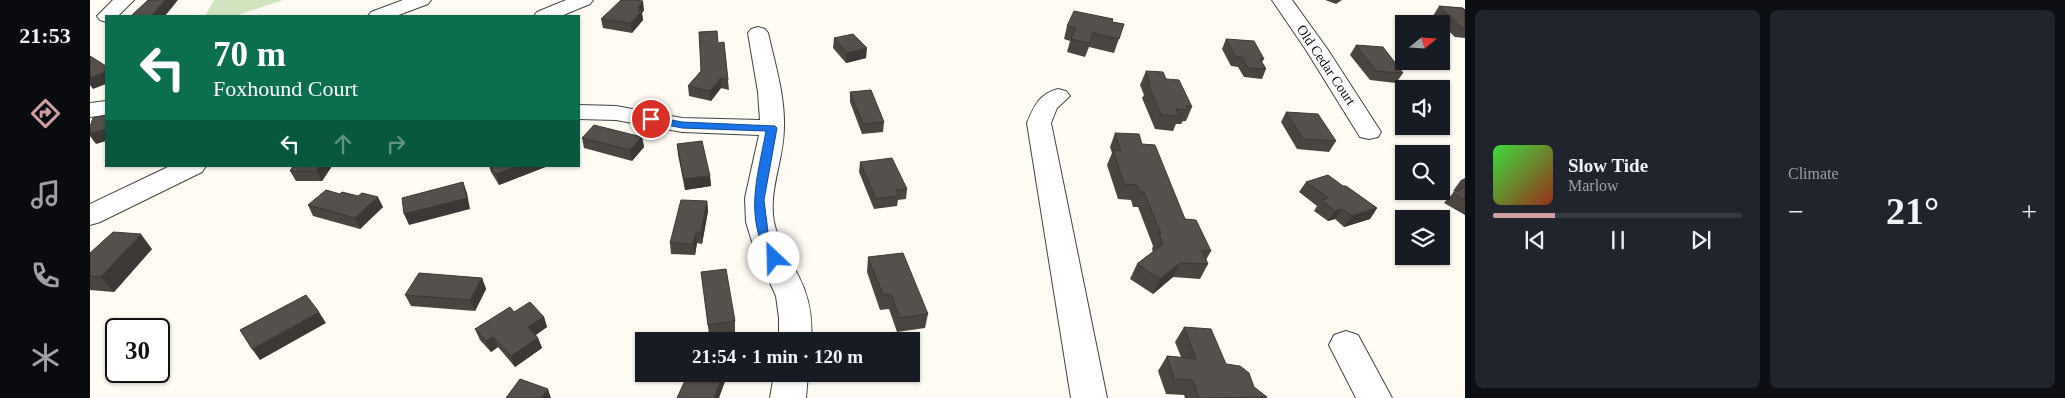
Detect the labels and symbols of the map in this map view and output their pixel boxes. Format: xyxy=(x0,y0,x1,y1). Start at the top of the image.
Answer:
north arrow xyxy=(1395,15,1450,70)
street label: Old Cedar Court xyxy=(1294,22,1358,108)
pin xyxy=(630,98,672,140)
position arrow xyxy=(747,231,799,283)
speed limit sign: 30 xyxy=(105,318,170,383)

